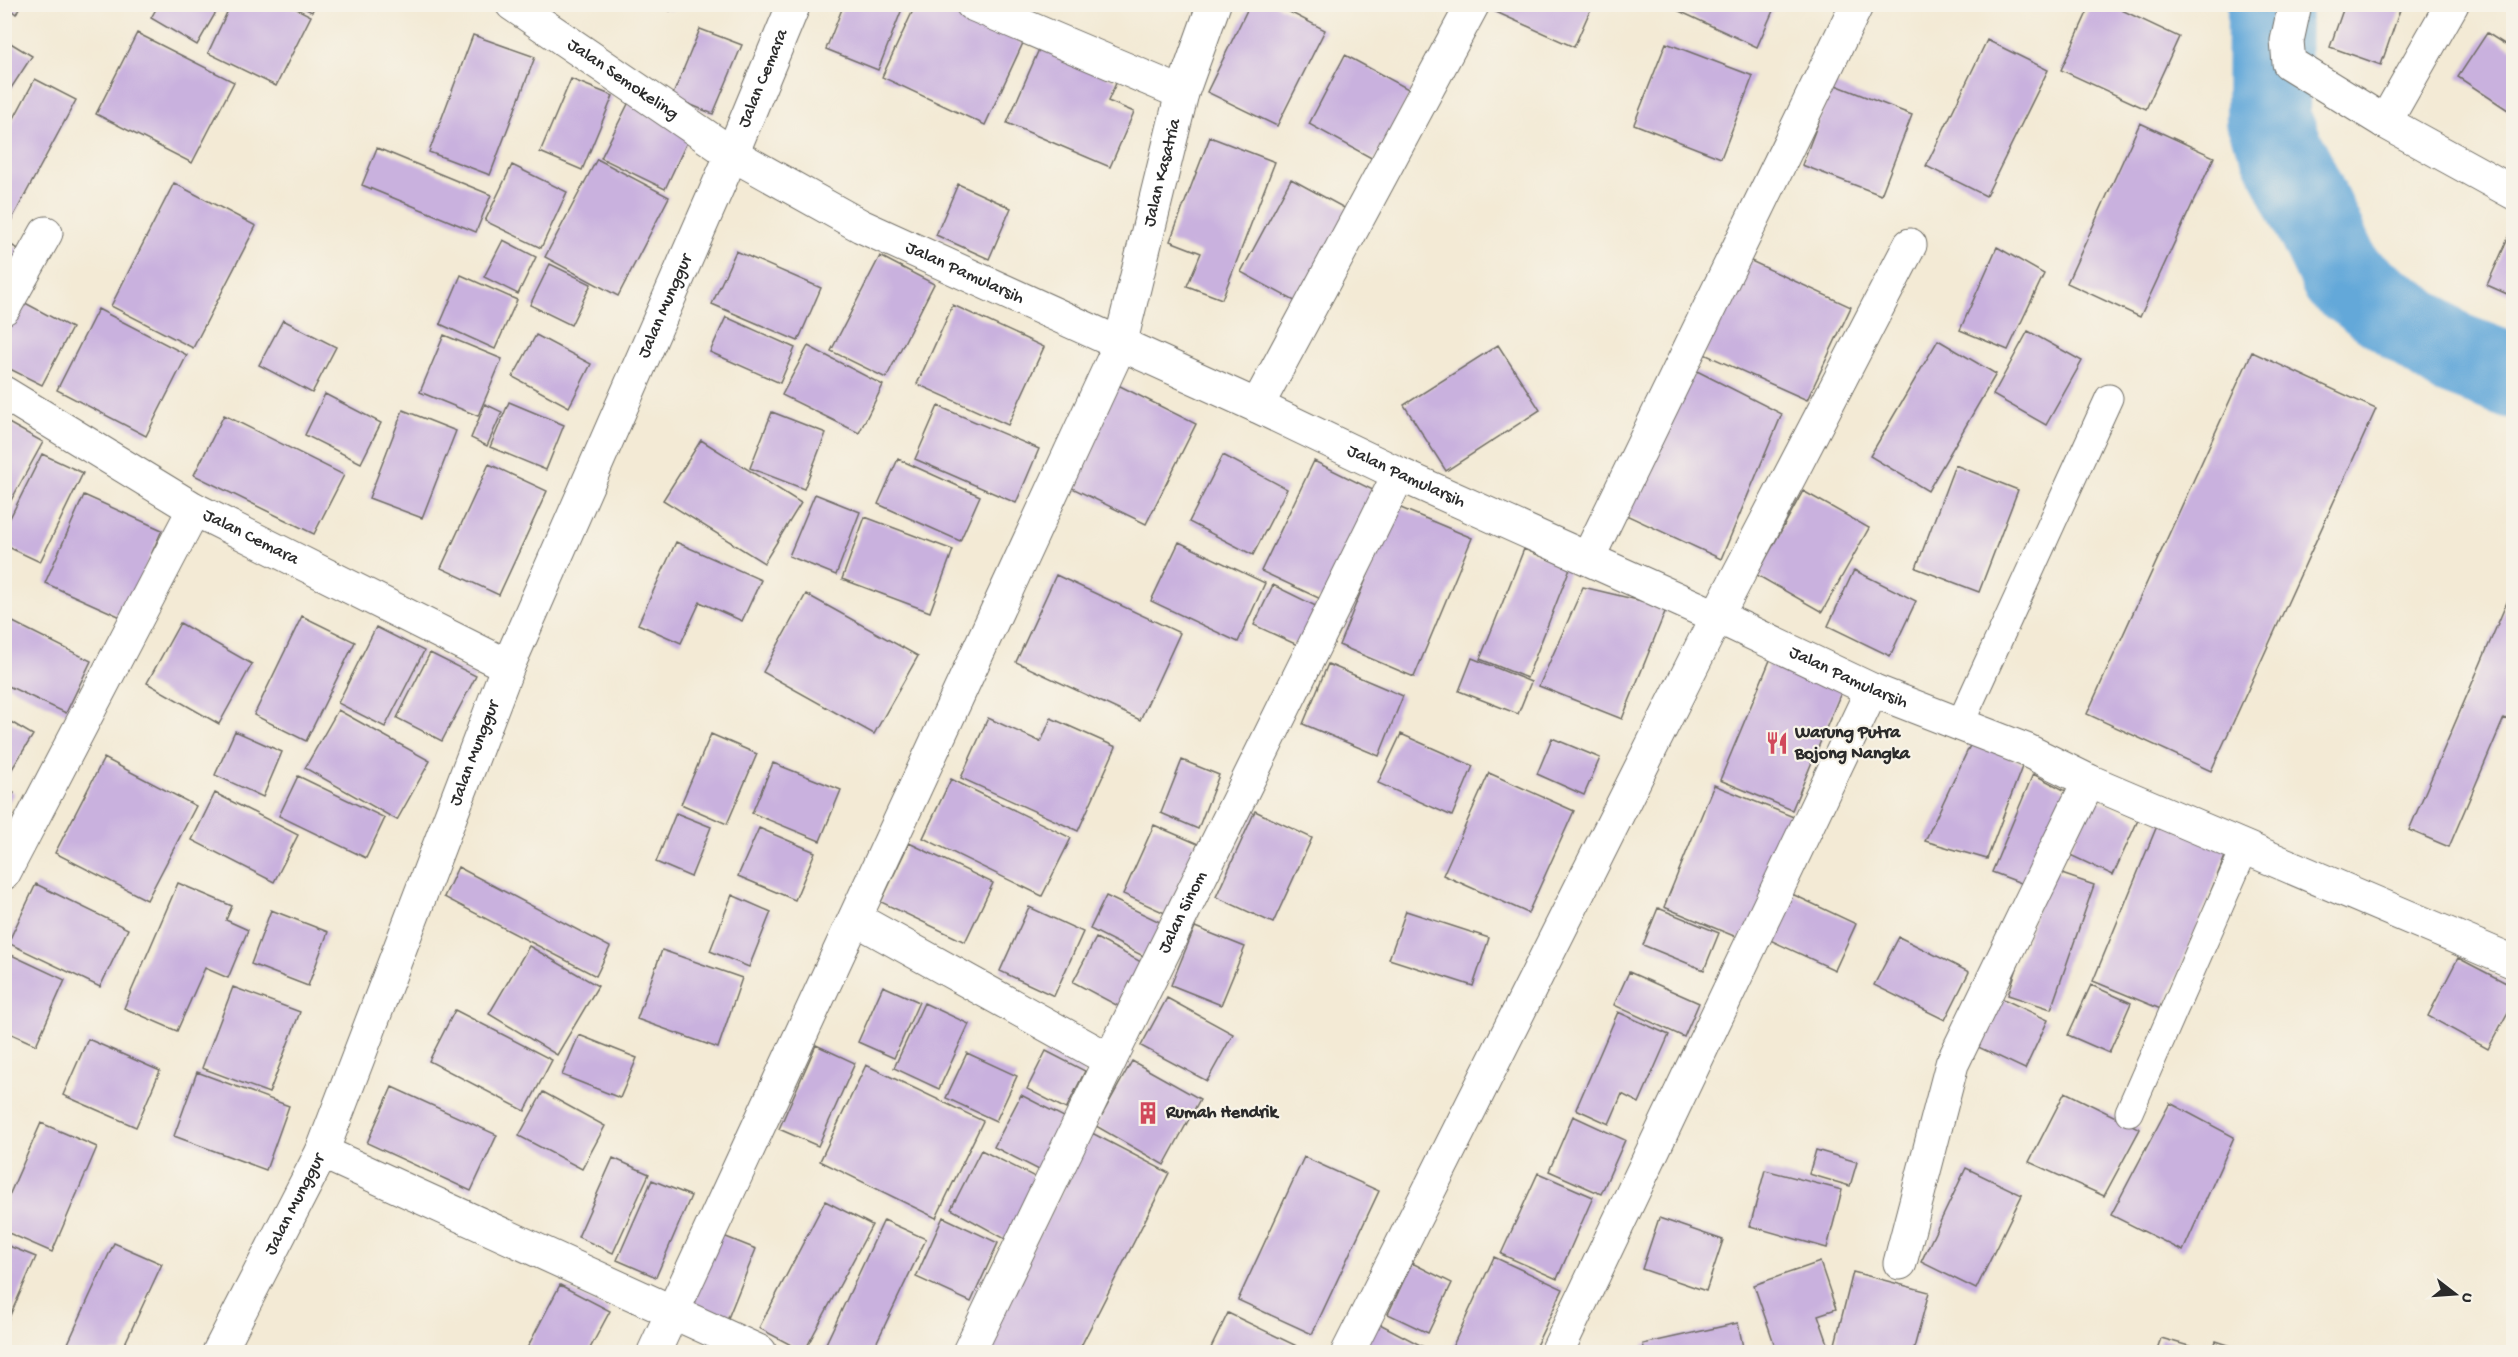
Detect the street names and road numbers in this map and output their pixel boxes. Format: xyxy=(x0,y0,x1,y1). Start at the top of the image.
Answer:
street label: Jalan Cemara xyxy=(734,25,793,131)
street label: Jalan Semokeling xyxy=(563,34,682,125)
street label: Jalan Kasatria xyxy=(1139,116,1186,229)
street label: Jalan Pamularsih xyxy=(902,237,1028,309)
street label: Jalan Munggur xyxy=(633,250,698,361)
street label: Jalan Pamularsih xyxy=(1344,440,1469,513)
street label: Jalan Cemara xyxy=(199,505,303,571)
street label: Jalan Pamularsih xyxy=(1786,642,1911,714)
street label: Jalan Munggur xyxy=(445,696,505,809)
street label: Jalan Sinom xyxy=(1154,867,1212,957)
street label: Jalan Munggur xyxy=(260,1149,331,1259)

